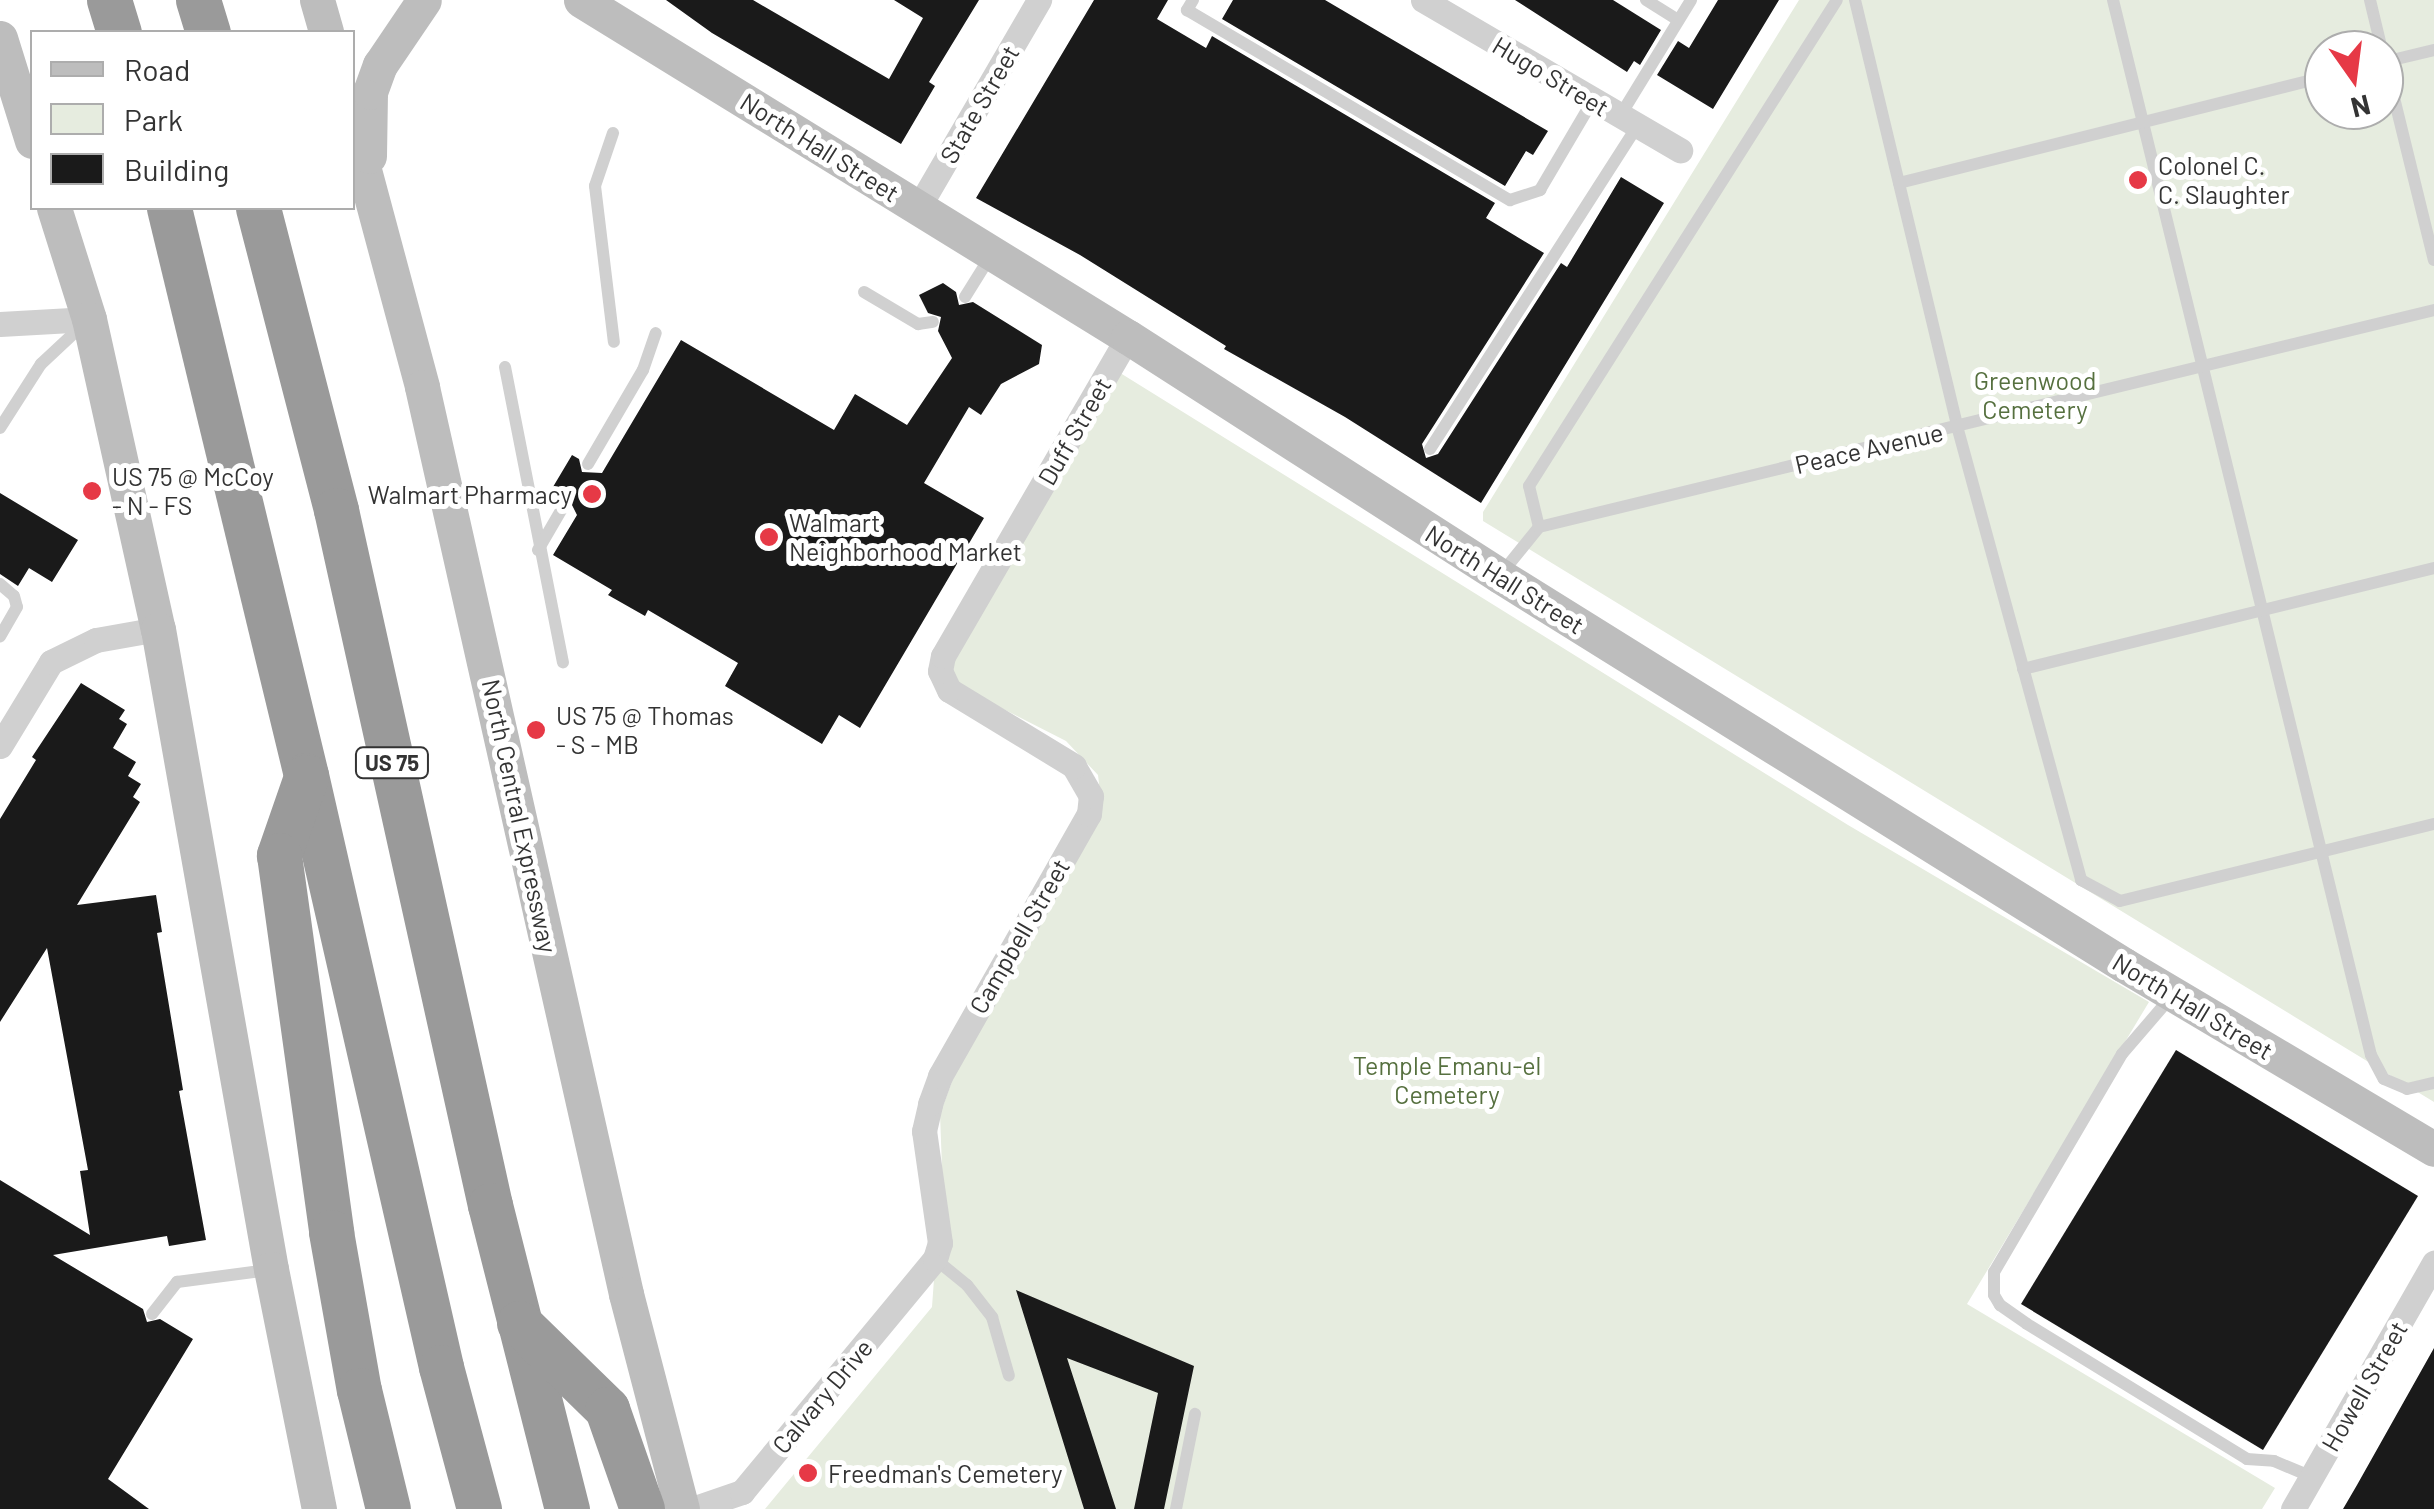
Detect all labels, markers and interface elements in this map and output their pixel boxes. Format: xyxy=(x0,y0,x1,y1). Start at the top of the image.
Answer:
legend xyxy=(30,30,355,210)
street label: Hugo Street xyxy=(1488,30,1614,122)
north arrow xyxy=(2304,30,2404,130)
street label: State Street xyxy=(933,39,1025,169)
text: Road xyxy=(124,51,190,87)
street label: North Hall Street xyxy=(735,86,905,208)
text: N xyxy=(2348,88,2374,126)
text: Park xyxy=(124,101,183,137)
text: Building xyxy=(124,151,229,187)
place label: Colonel C. C. Slaughter xyxy=(2158,151,2289,210)
marker: Colonel C. C. Slaughter xyxy=(2127,169,2149,191)
park label: Greenwood Cemetery xyxy=(1974,366,2096,425)
street label: Duff Street xyxy=(1031,372,1117,490)
street label: Peace Avenue xyxy=(1792,416,1946,480)
place label: US 75 @ McCoy - N - FS xyxy=(112,462,274,521)
place label: Walmart Pharmacy xyxy=(368,479,572,509)
marker: US 75 @ McCoy - N - FS xyxy=(81,480,103,502)
marker: Walmart Pharmacy xyxy=(581,483,603,505)
place label: Walmart Neighborhood Market xyxy=(789,508,1022,567)
street label: North Hall Street xyxy=(1420,518,1590,640)
marker: Walmart Neighborhood Market xyxy=(758,526,780,548)
street label: North Central Expressway xyxy=(476,676,564,956)
place label: US 75 @ Thomas - S - MB xyxy=(556,701,734,760)
marker: US 75 @ Thomas - S - MB xyxy=(525,719,547,741)
road number: US 75 xyxy=(354,746,430,780)
street label: Campbell Street xyxy=(963,853,1075,1019)
street label: North Hall Street xyxy=(2108,946,2278,1066)
park label: Temple Emanu-el Cemetery xyxy=(1353,1051,1541,1110)
street label: Howell Street xyxy=(2315,1316,2413,1456)
street label: Calvary Drive xyxy=(766,1333,878,1459)
place label: Freedman's Cemetery xyxy=(828,1458,1063,1488)
marker: Freedman's Cemetery xyxy=(797,1462,819,1484)

